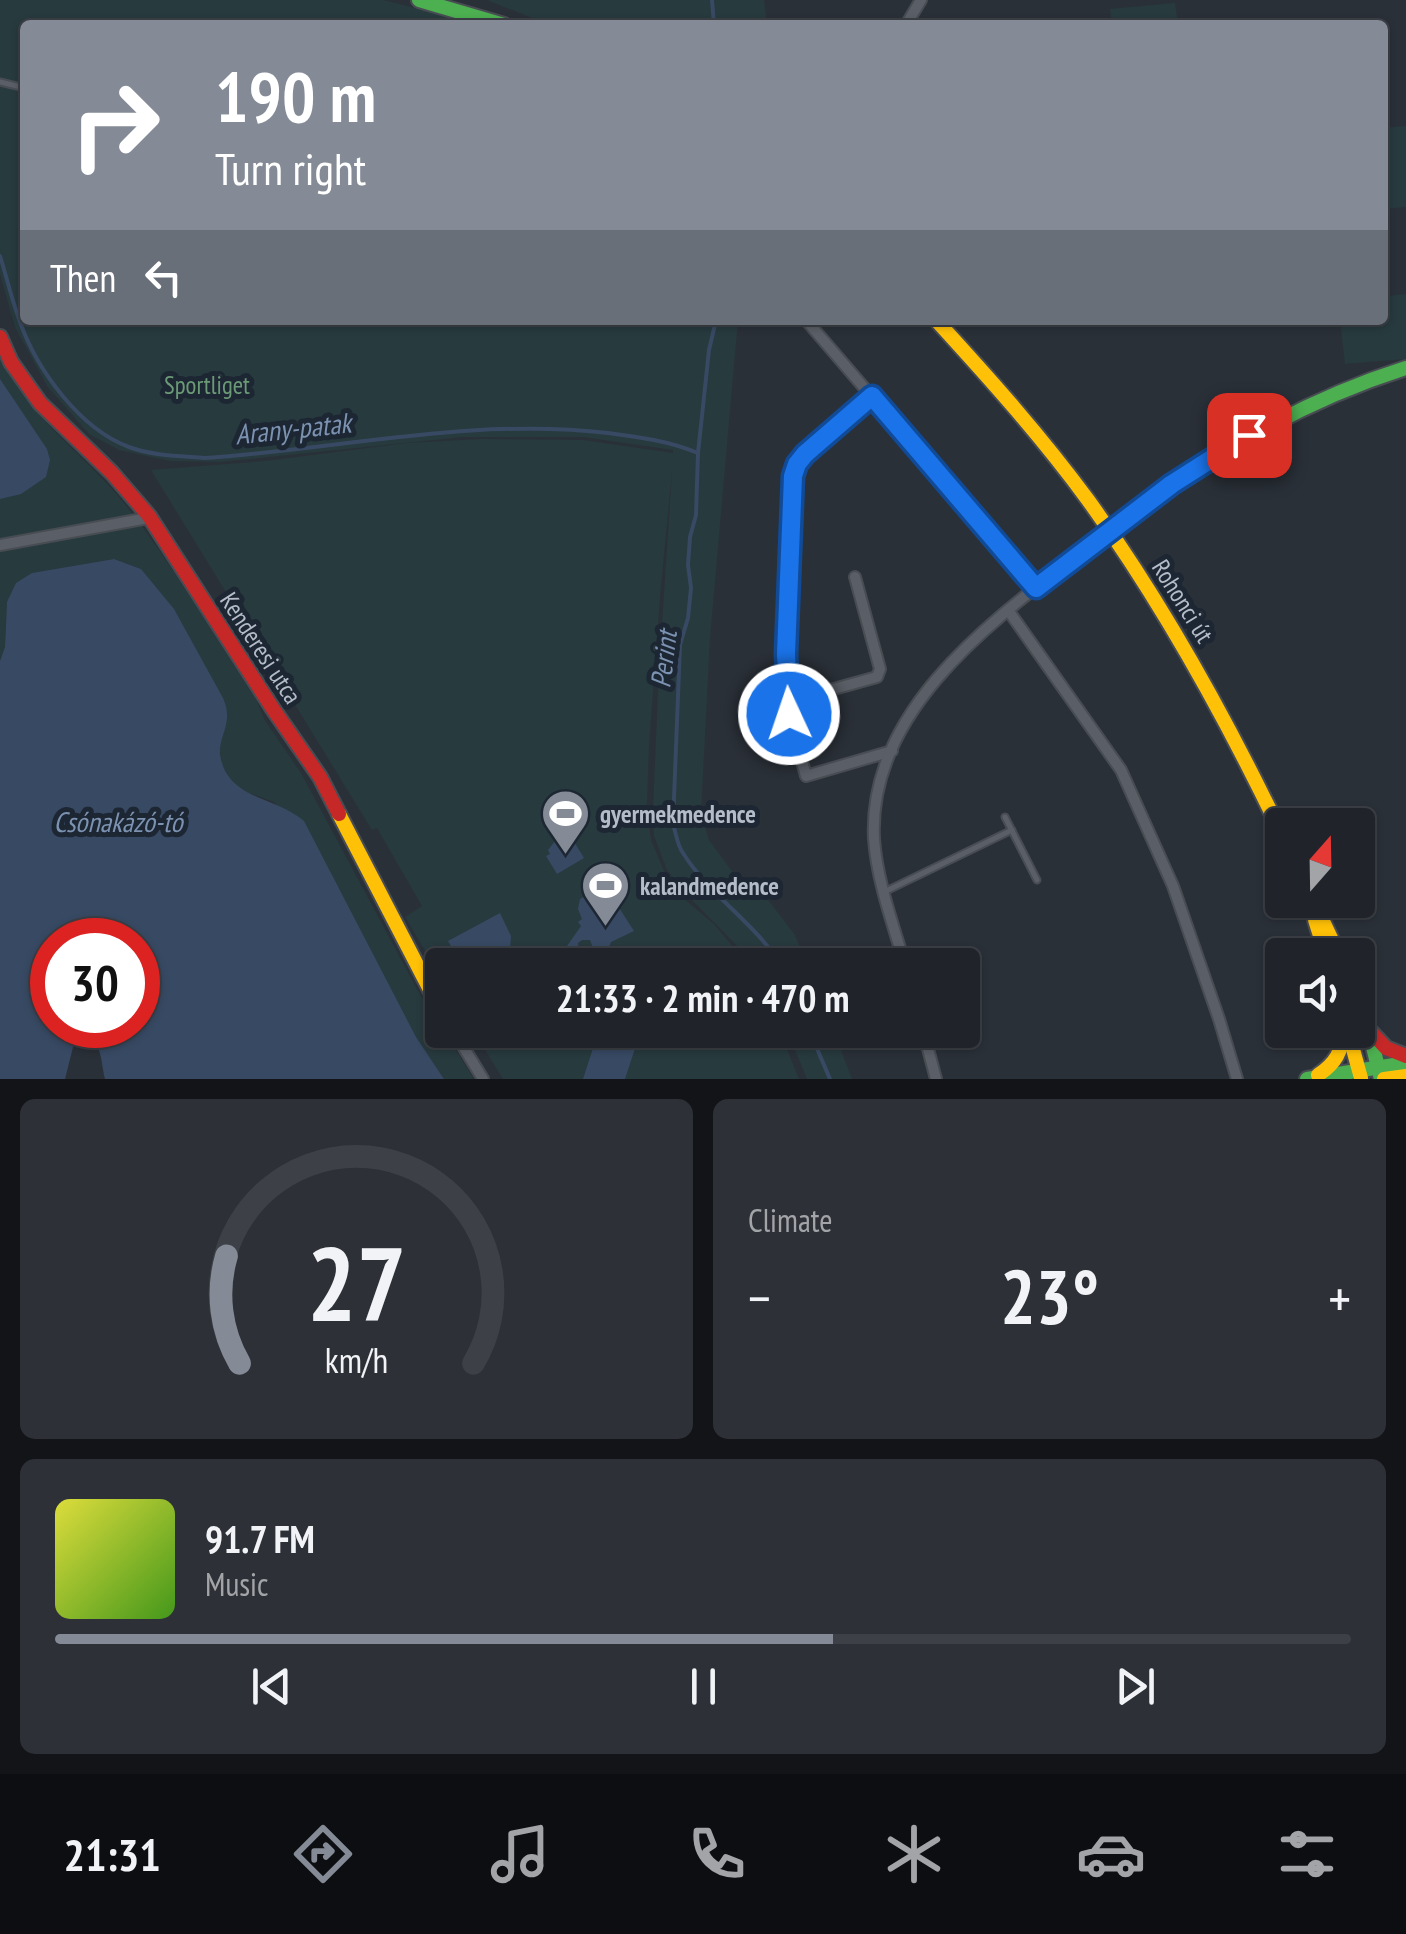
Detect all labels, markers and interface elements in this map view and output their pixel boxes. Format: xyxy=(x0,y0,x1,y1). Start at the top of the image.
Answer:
text: 190 m xyxy=(215,51,376,141)
icon: right xyxy=(50,60,180,190)
text: Turn right xyxy=(215,139,366,197)
icon: left xyxy=(136,250,191,305)
text: Then xyxy=(50,253,116,302)
park label: Sportliget xyxy=(164,369,250,401)
pin xyxy=(1207,393,1292,478)
water label: Arany-patak xyxy=(233,403,356,452)
icon: arrive xyxy=(1222,408,1277,463)
street label: Rohonci út xyxy=(1145,554,1221,649)
street label: Kenderesi utca xyxy=(213,586,309,710)
water label: Perint xyxy=(641,625,685,690)
position arrow xyxy=(737,662,841,766)
sports icon: gyermekmedence xyxy=(539,788,591,856)
place label: gyermekmedence xyxy=(600,798,756,830)
water label: Csónakázó-tó xyxy=(53,803,184,840)
north arrow xyxy=(1265,808,1375,918)
map controls xyxy=(1265,808,1375,1048)
sports icon: kalandmedence xyxy=(579,860,631,928)
place label: kalandmedence xyxy=(640,870,779,902)
speed limit sign: 30 xyxy=(30,918,160,1048)
button: sound xyxy=(1265,938,1375,1048)
text: 21:33 · 2 min · 470 m xyxy=(556,973,849,1022)
text: Climate xyxy=(748,1199,832,1241)
text: 27 xyxy=(307,1215,406,1350)
text: 23° xyxy=(1000,1248,1099,1345)
text: − xyxy=(748,1262,771,1333)
text: + xyxy=(1328,1262,1351,1333)
text: km/h xyxy=(325,1337,388,1383)
text: 91.7 FM xyxy=(205,1514,315,1563)
text: Music xyxy=(205,1563,268,1605)
icon: previous xyxy=(244,1659,299,1714)
icon: pause xyxy=(676,1659,731,1714)
icon: next xyxy=(1108,1659,1163,1714)
icon: directions xyxy=(288,1819,358,1889)
icon: music xyxy=(485,1819,555,1889)
icon: phone xyxy=(682,1819,752,1889)
icon: climate xyxy=(879,1819,949,1889)
icon: car xyxy=(1076,1819,1146,1889)
icon: filters xyxy=(1272,1819,1342,1889)
text: 21:31 xyxy=(63,1825,161,1883)

